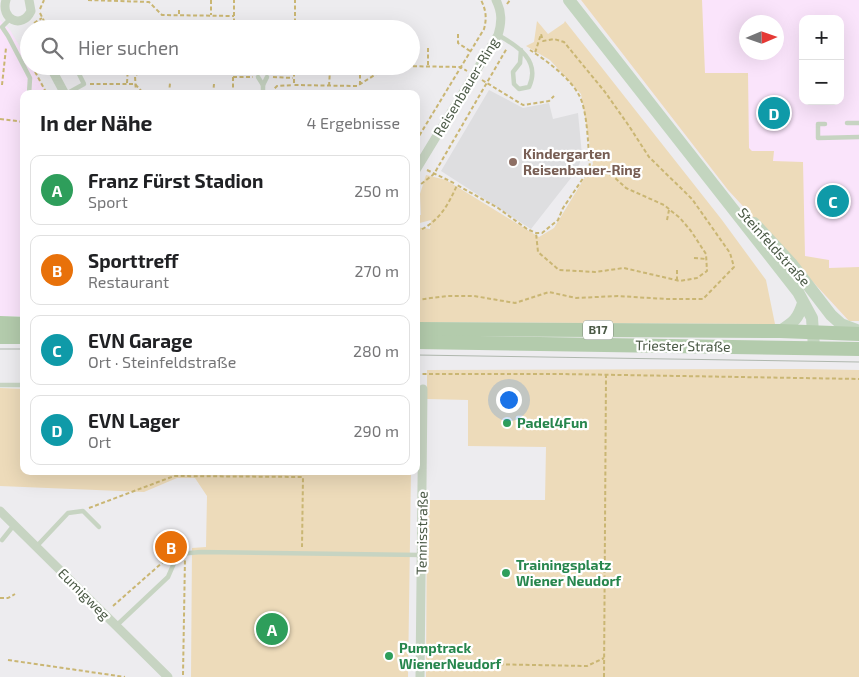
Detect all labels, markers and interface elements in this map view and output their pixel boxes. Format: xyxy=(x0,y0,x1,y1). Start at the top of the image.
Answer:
north arrow xyxy=(739,15,784,60)
map controls xyxy=(799,15,844,105)
button: + xyxy=(799,15,844,60)
search box xyxy=(20,20,420,75)
icon: search xyxy=(38,34,66,62)
street label: Reisenbauer-Ring xyxy=(429,34,502,139)
text: Hier suchen xyxy=(78,36,179,59)
button: − xyxy=(799,60,844,105)
pin: D xyxy=(758,94,790,132)
text: In der Nähe xyxy=(40,110,152,135)
text: 4 Ergebnisse xyxy=(307,113,400,132)
place label: Kindergarten Reisenbauer-Ring xyxy=(523,145,641,178)
marker: Kindergarten Reisenbauer-Ring xyxy=(507,156,519,168)
text: Franz Fürst Stadion xyxy=(88,169,263,192)
text: A xyxy=(52,181,62,200)
text: 250 m xyxy=(354,181,399,200)
pin: C xyxy=(817,182,849,220)
text: Sport xyxy=(88,192,128,211)
street label: Steinfeldstraße xyxy=(735,204,814,289)
text: Sporttreff xyxy=(88,249,179,272)
text: B xyxy=(52,261,62,280)
text: 270 m xyxy=(355,261,399,280)
text: Restaurant xyxy=(88,272,169,291)
road number: B17 xyxy=(583,320,613,340)
text: EVN Garage xyxy=(88,329,193,352)
street label: Triester Straße xyxy=(635,336,731,355)
text: C xyxy=(52,341,62,360)
text: 280 m xyxy=(353,341,399,360)
text: Ort · Steinfeldstraße xyxy=(88,352,236,371)
your location xyxy=(496,387,522,413)
text: EVN Lager xyxy=(88,409,180,432)
place label: Padel4Fun xyxy=(517,414,588,431)
marker: Padel4Fun xyxy=(501,417,513,429)
text: D xyxy=(52,421,62,440)
text: 290 m xyxy=(354,421,399,440)
text: Ort xyxy=(88,432,111,451)
street label: Tennisstraße xyxy=(412,491,431,575)
pin: B xyxy=(155,528,187,566)
place label: Trainingsplatz Wiener Neudorf xyxy=(516,556,621,589)
street label: Eumigweg xyxy=(55,564,114,623)
marker: Trainingsplatz Wiener Neudorf xyxy=(500,567,512,579)
pin: A xyxy=(256,610,288,648)
place label: Pumptrack WienerNeudorf xyxy=(399,639,502,672)
marker: Pumptrack WienerNeudorf xyxy=(383,650,395,662)

